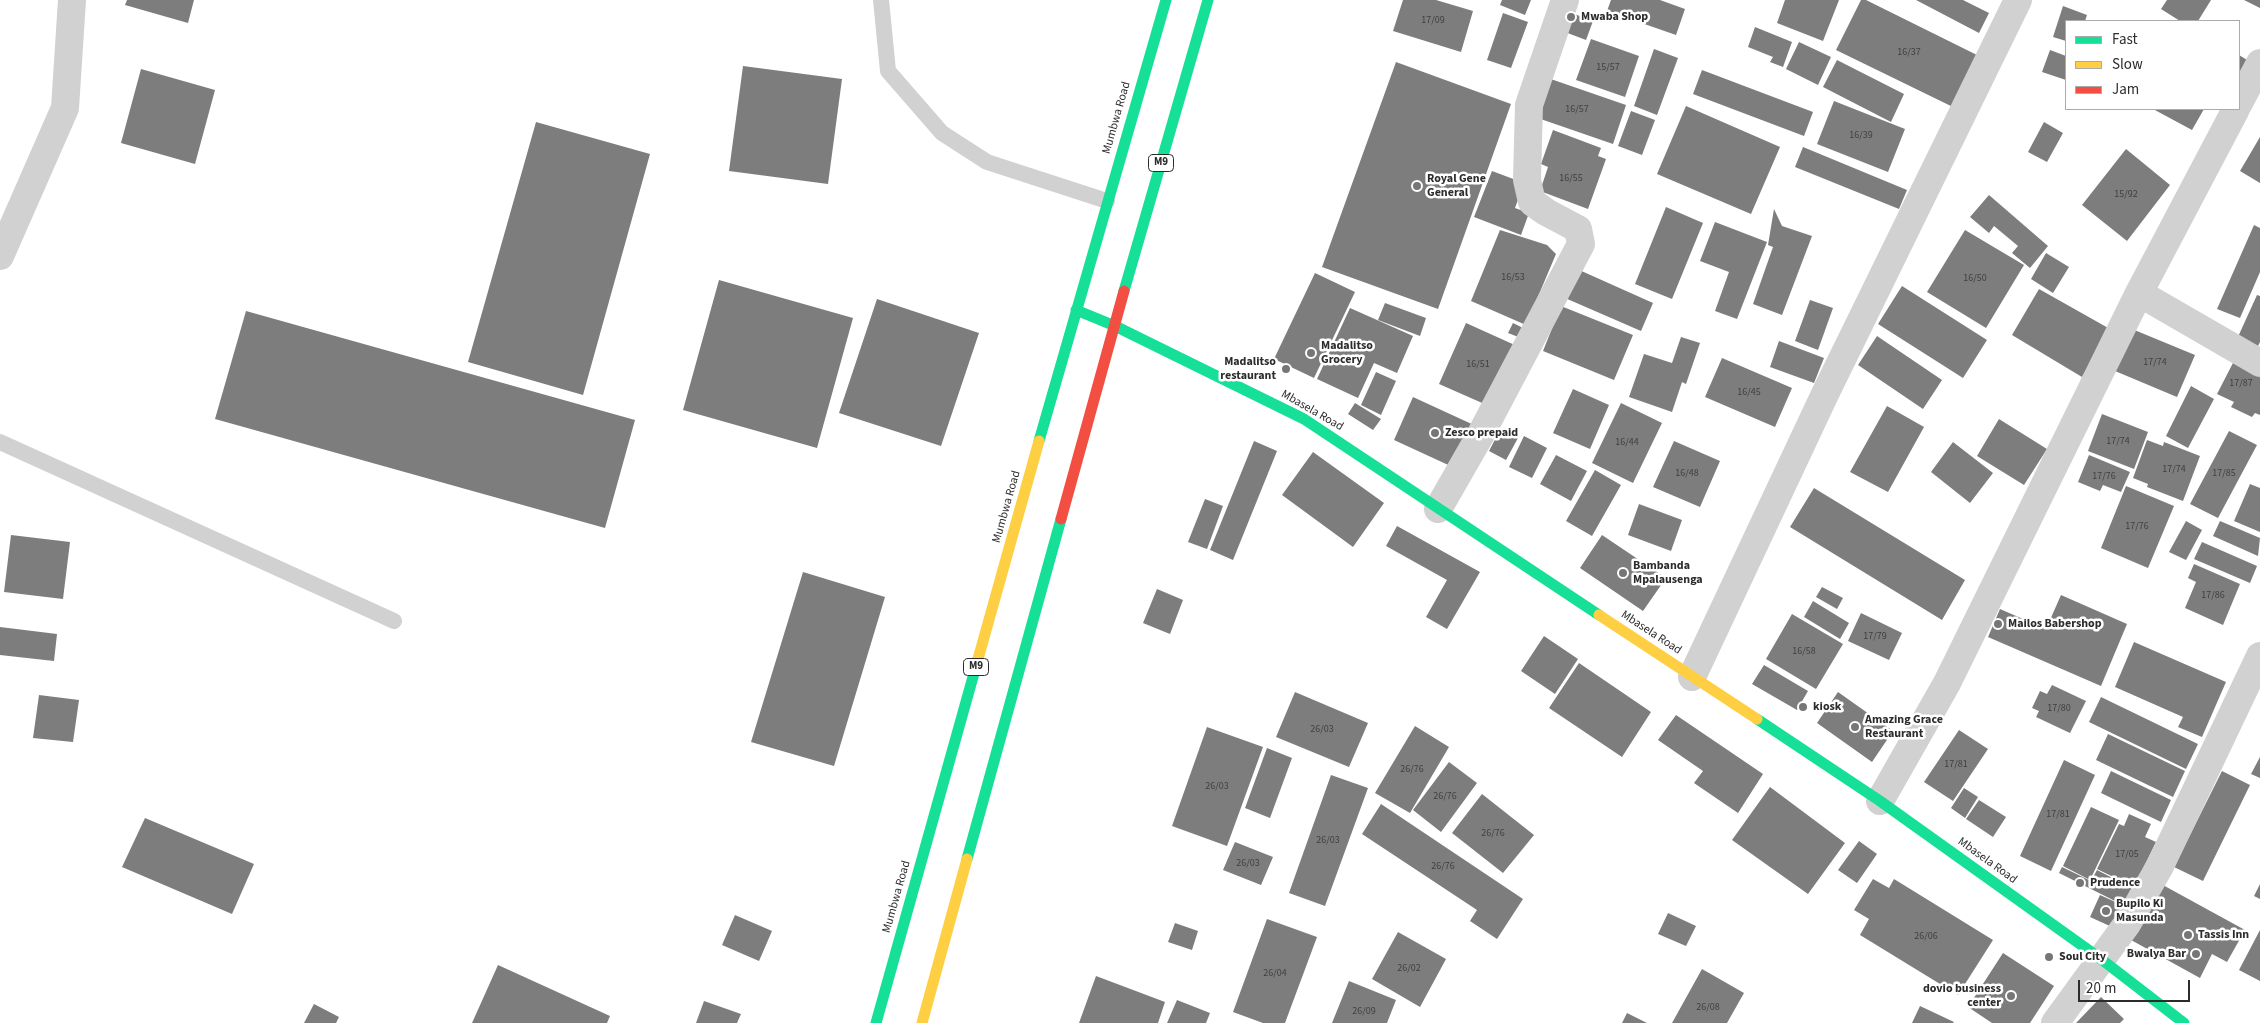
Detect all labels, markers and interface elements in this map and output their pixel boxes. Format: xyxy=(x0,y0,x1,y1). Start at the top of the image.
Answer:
place label: Mwaba Shop xyxy=(1581,10,1648,24)
marker: Mwaba Shop xyxy=(1565,11,1577,23)
house number: 17/09 xyxy=(1421,15,1445,27)
legend xyxy=(2065,20,2240,110)
text: Fast xyxy=(2112,29,2138,50)
house number: 16/37 xyxy=(1897,47,1921,59)
text: Slow xyxy=(2112,54,2143,75)
house number: 15/57 xyxy=(1596,62,1620,74)
text: Jam xyxy=(2112,79,2139,100)
street label: Mumbwa Road xyxy=(1100,80,1134,156)
house number: 16/57 xyxy=(1565,104,1589,116)
house number: 16/39 xyxy=(1849,130,1873,142)
road number: M9 xyxy=(1148,154,1174,172)
place label: Royal Gene General xyxy=(1427,172,1486,200)
house number: 16/55 xyxy=(1559,173,1583,185)
marker: Royal Gene General xyxy=(1411,180,1423,192)
house number: 15/92 xyxy=(2114,189,2138,201)
house number: 16/53 xyxy=(1501,272,1525,284)
house number: 16/50 xyxy=(1963,273,1987,285)
place label: Madalitso Grocery xyxy=(1321,339,1373,367)
marker: Madalitso Grocery xyxy=(1305,347,1317,359)
place label: Madalitso restaurant xyxy=(1220,355,1276,383)
house number: 17/74 xyxy=(2143,357,2167,369)
house number: 16/51 xyxy=(1466,359,1490,371)
marker: Madalitso restaurant xyxy=(1280,363,1292,375)
house number: 17/87 xyxy=(2229,378,2253,390)
street label: Mbasela Road xyxy=(1278,387,1346,435)
house number: 16/45 xyxy=(1737,387,1761,399)
place label: Zesco prepaid xyxy=(1445,426,1518,440)
marker: Zesco prepaid xyxy=(1429,427,1441,439)
house number: 17/74 xyxy=(2106,436,2130,448)
house number: 16/44 xyxy=(1615,437,1639,449)
house number: 17/74 xyxy=(2162,464,2186,476)
house number: 16/48 xyxy=(1675,468,1699,480)
house number: 17/85 xyxy=(2212,468,2236,480)
street label: Mumbwa Road xyxy=(990,469,1024,545)
house number: 17/76 xyxy=(2092,471,2116,483)
house number: 17/76 xyxy=(2125,521,2149,533)
place label: Bambanda Mpalausenga xyxy=(1633,559,1703,587)
marker: Bambanda Mpalausenga xyxy=(1617,567,1629,579)
house number: 17/86 xyxy=(2201,590,2225,602)
street label: Mbasela Road xyxy=(1618,608,1684,658)
place label: Mailos Babershop xyxy=(2008,617,2102,631)
marker: Mailos Babershop xyxy=(1992,618,2004,630)
house number: 17/79 xyxy=(1863,631,1887,643)
house number: 16/58 xyxy=(1792,646,1816,658)
road number: M9 xyxy=(964,659,988,676)
place label: kiosk xyxy=(1813,700,1841,714)
marker: kiosk xyxy=(1797,701,1809,713)
house number: 17/80 xyxy=(2047,703,2071,715)
place label: Amazing Grace Restaurant xyxy=(1865,713,1943,741)
marker: Amazing Grace Restaurant xyxy=(1849,721,1861,733)
house number: 26/03 xyxy=(1310,724,1334,736)
house number: 17/81 xyxy=(1944,759,1968,771)
house number: 26/76 xyxy=(1400,764,1424,776)
house number: 26/03 xyxy=(1205,781,1229,793)
house number: 26/76 xyxy=(1433,791,1457,803)
house number: 17/81 xyxy=(2046,809,2070,821)
house number: 26/76 xyxy=(1481,828,1505,840)
house number: 26/03 xyxy=(1316,835,1340,847)
street label: Mbasela Road xyxy=(1955,835,2019,887)
house number: 17/05 xyxy=(2115,849,2139,861)
house number: 26/03 xyxy=(1236,858,1260,870)
street label: Mumbwa Road xyxy=(880,859,914,935)
house number: 26/76 xyxy=(1431,861,1455,873)
place label: Prudence xyxy=(2090,876,2140,890)
marker: Prudence xyxy=(2074,877,2086,889)
place label: Bupilo Ki Masunda xyxy=(2116,897,2164,925)
marker: Bupilo Ki Masunda xyxy=(2100,905,2112,917)
place label: Tassis Inn xyxy=(2198,928,2249,942)
marker: Tassis Inn xyxy=(2182,929,2194,941)
house number: 26/06 xyxy=(1914,931,1938,943)
place label: Bwalya Bar xyxy=(2127,947,2186,961)
marker: Bwalya Bar xyxy=(2190,948,2202,960)
place label: Soul City xyxy=(2059,950,2106,964)
marker: Soul City xyxy=(2043,951,2055,963)
house number: 26/02 xyxy=(1397,963,1421,975)
house number: 26/04 xyxy=(1263,968,1287,980)
scale bar xyxy=(2080,970,2192,1002)
text: 20 m xyxy=(2086,978,2116,999)
place label: dovio business center xyxy=(1923,982,2001,1010)
marker: dovio business center xyxy=(2005,990,2017,1002)
house number: 26/08 xyxy=(1696,1002,1720,1014)
house number: 26/09 xyxy=(1352,1006,1376,1018)

